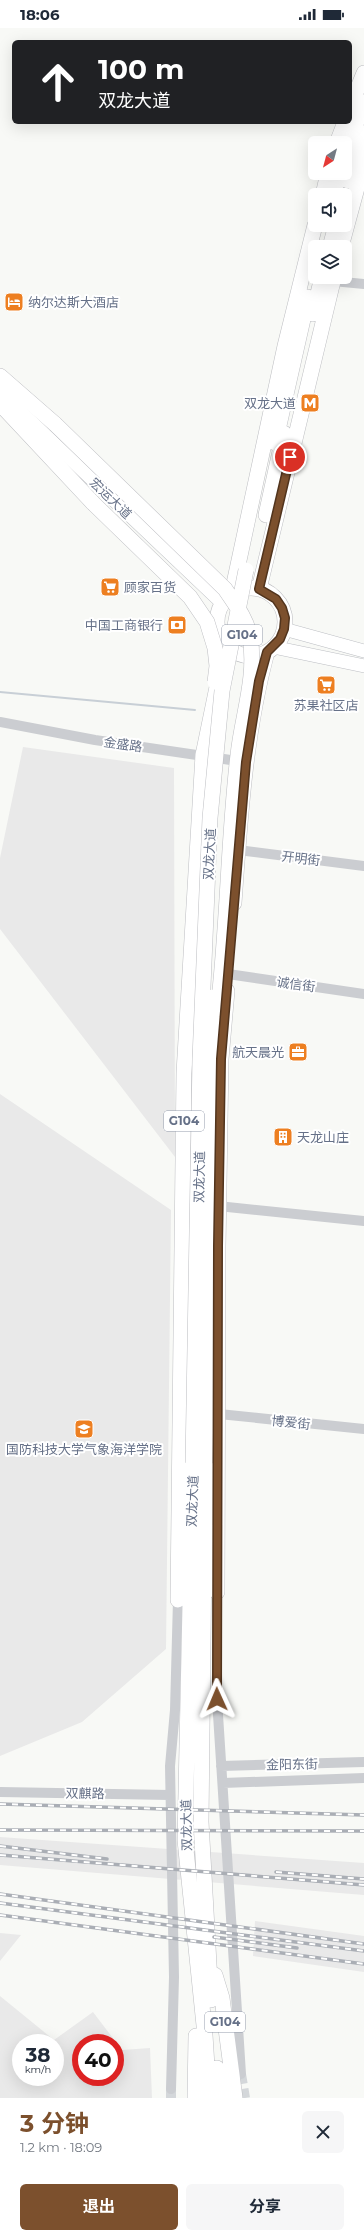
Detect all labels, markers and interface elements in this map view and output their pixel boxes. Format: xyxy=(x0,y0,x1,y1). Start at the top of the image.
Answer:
text: 18:06 xyxy=(20,5,59,24)
text: 100 m xyxy=(98,52,184,86)
icon: ahead xyxy=(32,56,84,108)
text: 双龙大道 xyxy=(98,90,170,112)
north arrow xyxy=(308,136,352,180)
map controls xyxy=(308,136,352,284)
button: sound xyxy=(308,188,352,232)
button: layers xyxy=(308,240,352,284)
hotel icon: 纳尔达斯大酒店 xyxy=(3,291,25,313)
place label: 纳尔达斯大酒店 xyxy=(28,294,119,310)
metro station icon: 双龙大道 xyxy=(299,392,321,414)
place label: 双龙大道 xyxy=(244,395,296,411)
pin xyxy=(273,440,307,474)
icon: arrive xyxy=(279,446,301,468)
street label: 宏运大道 xyxy=(87,474,135,522)
supermarket icon: 顾家百货 xyxy=(99,576,121,598)
place label: 顾家百货 xyxy=(124,579,176,595)
bank icon: 中国工商银行 xyxy=(166,614,188,636)
place label: 中国工商银行 xyxy=(85,617,163,633)
road number: G104 xyxy=(222,625,262,645)
supermarket icon: 苏果社区店 xyxy=(315,674,337,696)
place label: 苏果社区店 xyxy=(293,697,359,713)
street label: 金盛路 xyxy=(103,733,143,755)
street label: 双龙大道 xyxy=(200,828,218,880)
street label: 开明街 xyxy=(281,848,321,868)
street label: 诚信街 xyxy=(276,973,316,995)
office icon: 航天晨光 xyxy=(287,1041,309,1063)
place label: 航天晨光 xyxy=(232,1044,284,1060)
road number: G104 xyxy=(164,1111,204,1131)
building icon: 天龙山庄 xyxy=(272,1126,294,1148)
place label: 天龙山庄 xyxy=(297,1129,349,1145)
street label: 双龙大道 xyxy=(191,1151,207,1203)
street label: 博爱街 xyxy=(271,1412,311,1432)
school or university icon: 国防科技大学气象海洋学院 xyxy=(73,1418,95,1440)
place label: 国防科技大学气象海洋学院 xyxy=(6,1441,162,1457)
street label: 双龙大道 xyxy=(183,1475,201,1527)
position arrow xyxy=(196,1678,238,1720)
street label: 金阳东街 xyxy=(266,1756,318,1772)
street label: 双麒路 xyxy=(65,1785,105,1801)
street label: 双龙大道 xyxy=(178,1799,194,1851)
road number: G104 xyxy=(205,2012,245,2032)
speed limit sign: 40 xyxy=(72,2034,124,2086)
text: 38 xyxy=(25,2043,51,2067)
text: km/h xyxy=(25,2063,51,2076)
text: 3 分钟 xyxy=(20,2109,89,2138)
button: close xyxy=(302,2111,344,2153)
text: 1.2 km · 18:09 xyxy=(20,2139,102,2155)
button: 退出 xyxy=(20,2184,178,2230)
button: 分享 xyxy=(186,2184,344,2230)

